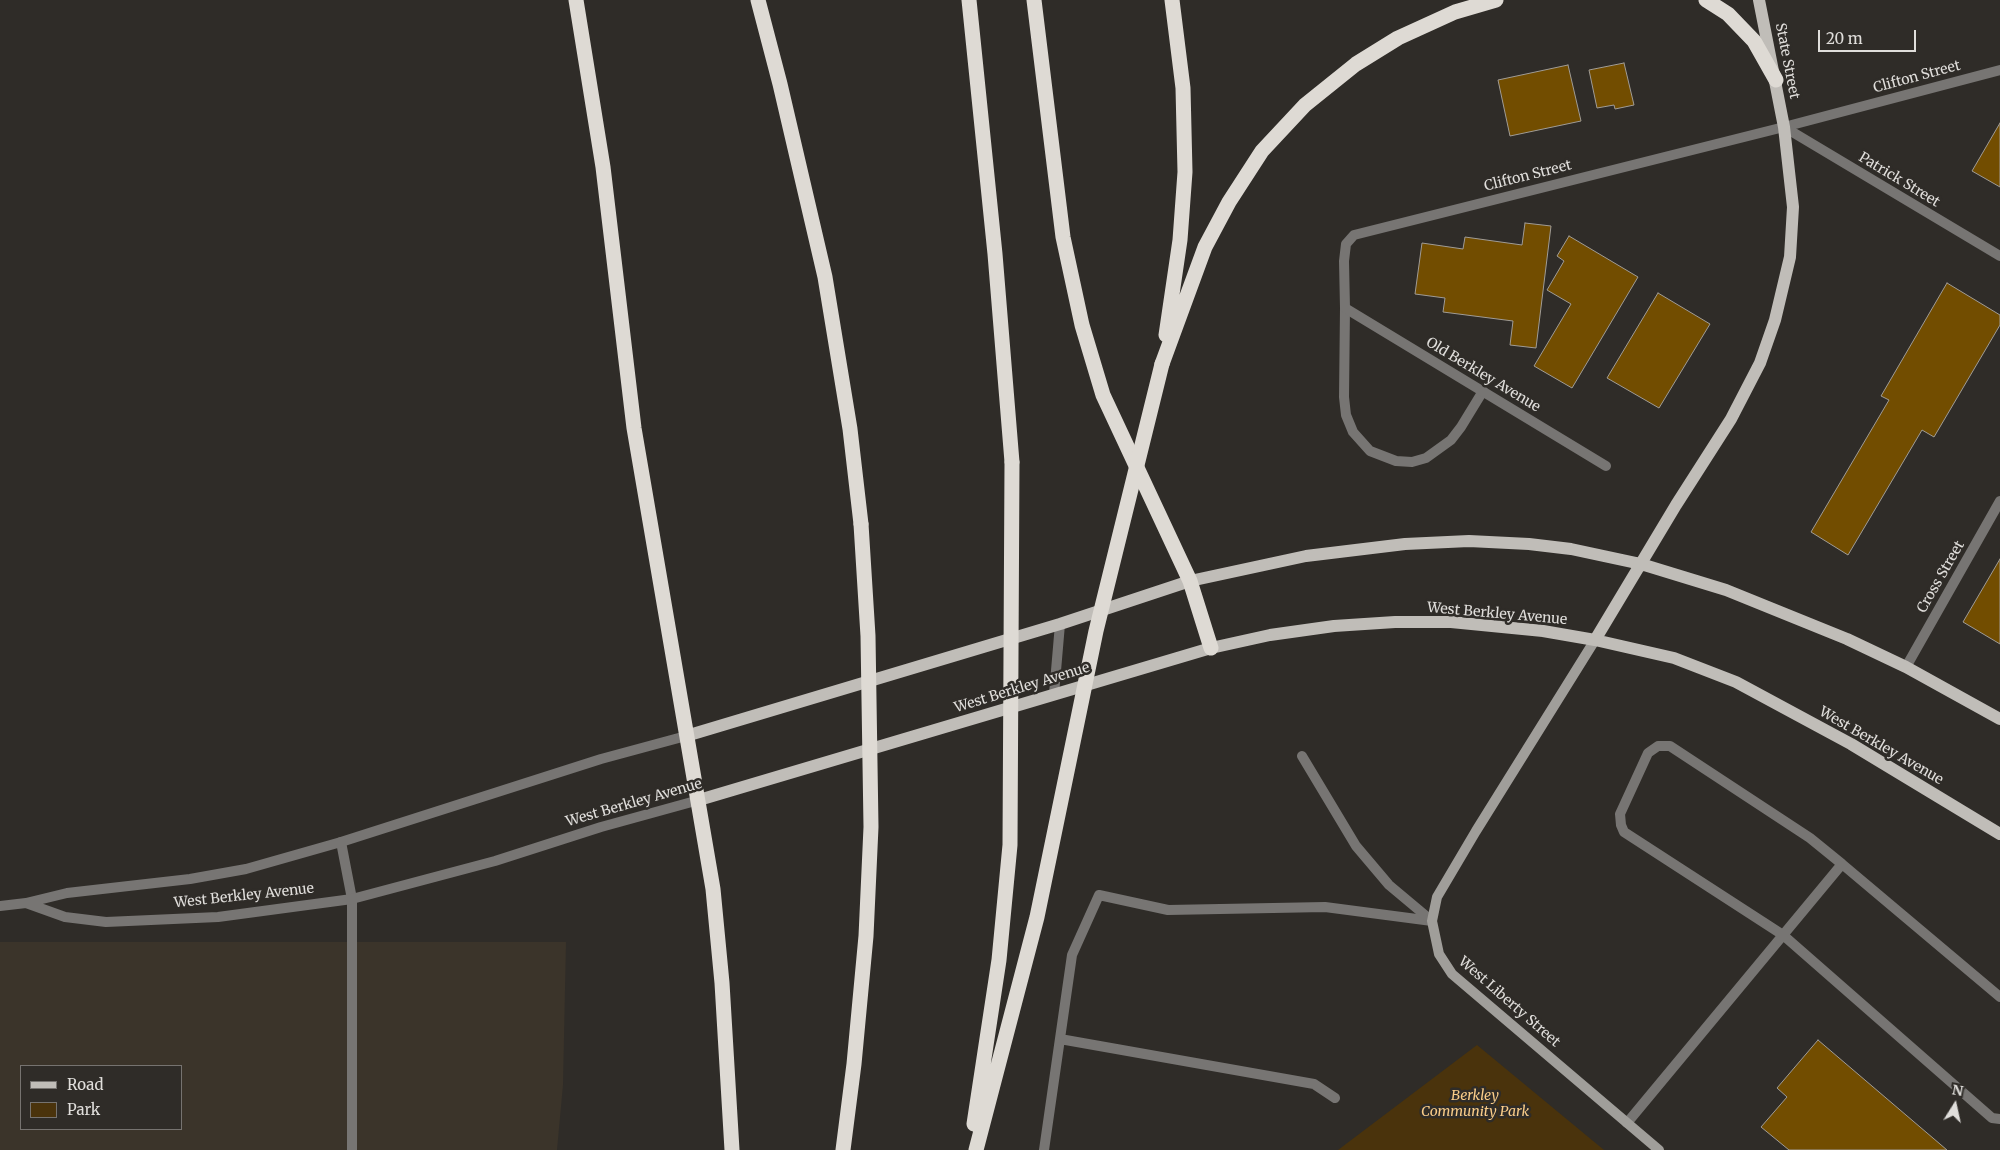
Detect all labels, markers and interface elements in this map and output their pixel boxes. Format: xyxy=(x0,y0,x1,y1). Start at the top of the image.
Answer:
scale bar xyxy=(1820,20,1918,52)
street label: State Street xyxy=(1771,22,1803,100)
text: 20 m xyxy=(1826,29,1863,48)
street label: Clifton Street xyxy=(1872,57,1962,97)
street label: Patrick Street xyxy=(1855,149,1943,211)
street label: Clifton Street xyxy=(1483,157,1573,195)
street label: Old Berkley Avenue xyxy=(1423,334,1543,416)
street label: Cross Street xyxy=(1914,538,1968,616)
street label: West Berkley Avenue xyxy=(1426,600,1568,628)
street label: West Berkley Avenue xyxy=(952,659,1092,717)
street label: West Berkley Avenue xyxy=(1816,704,1946,788)
street label: West Berkley Avenue xyxy=(564,776,704,830)
street label: West Berkley Avenue xyxy=(173,880,315,912)
street label: West Liberty Street xyxy=(1455,953,1563,1051)
legend xyxy=(20,1065,182,1130)
text: Road xyxy=(67,1075,103,1094)
north arrow xyxy=(1930,1080,1980,1130)
text: N xyxy=(1951,1080,1965,1100)
park label: Berkley Community Park xyxy=(1421,1088,1529,1120)
text: Park xyxy=(67,1100,100,1119)

